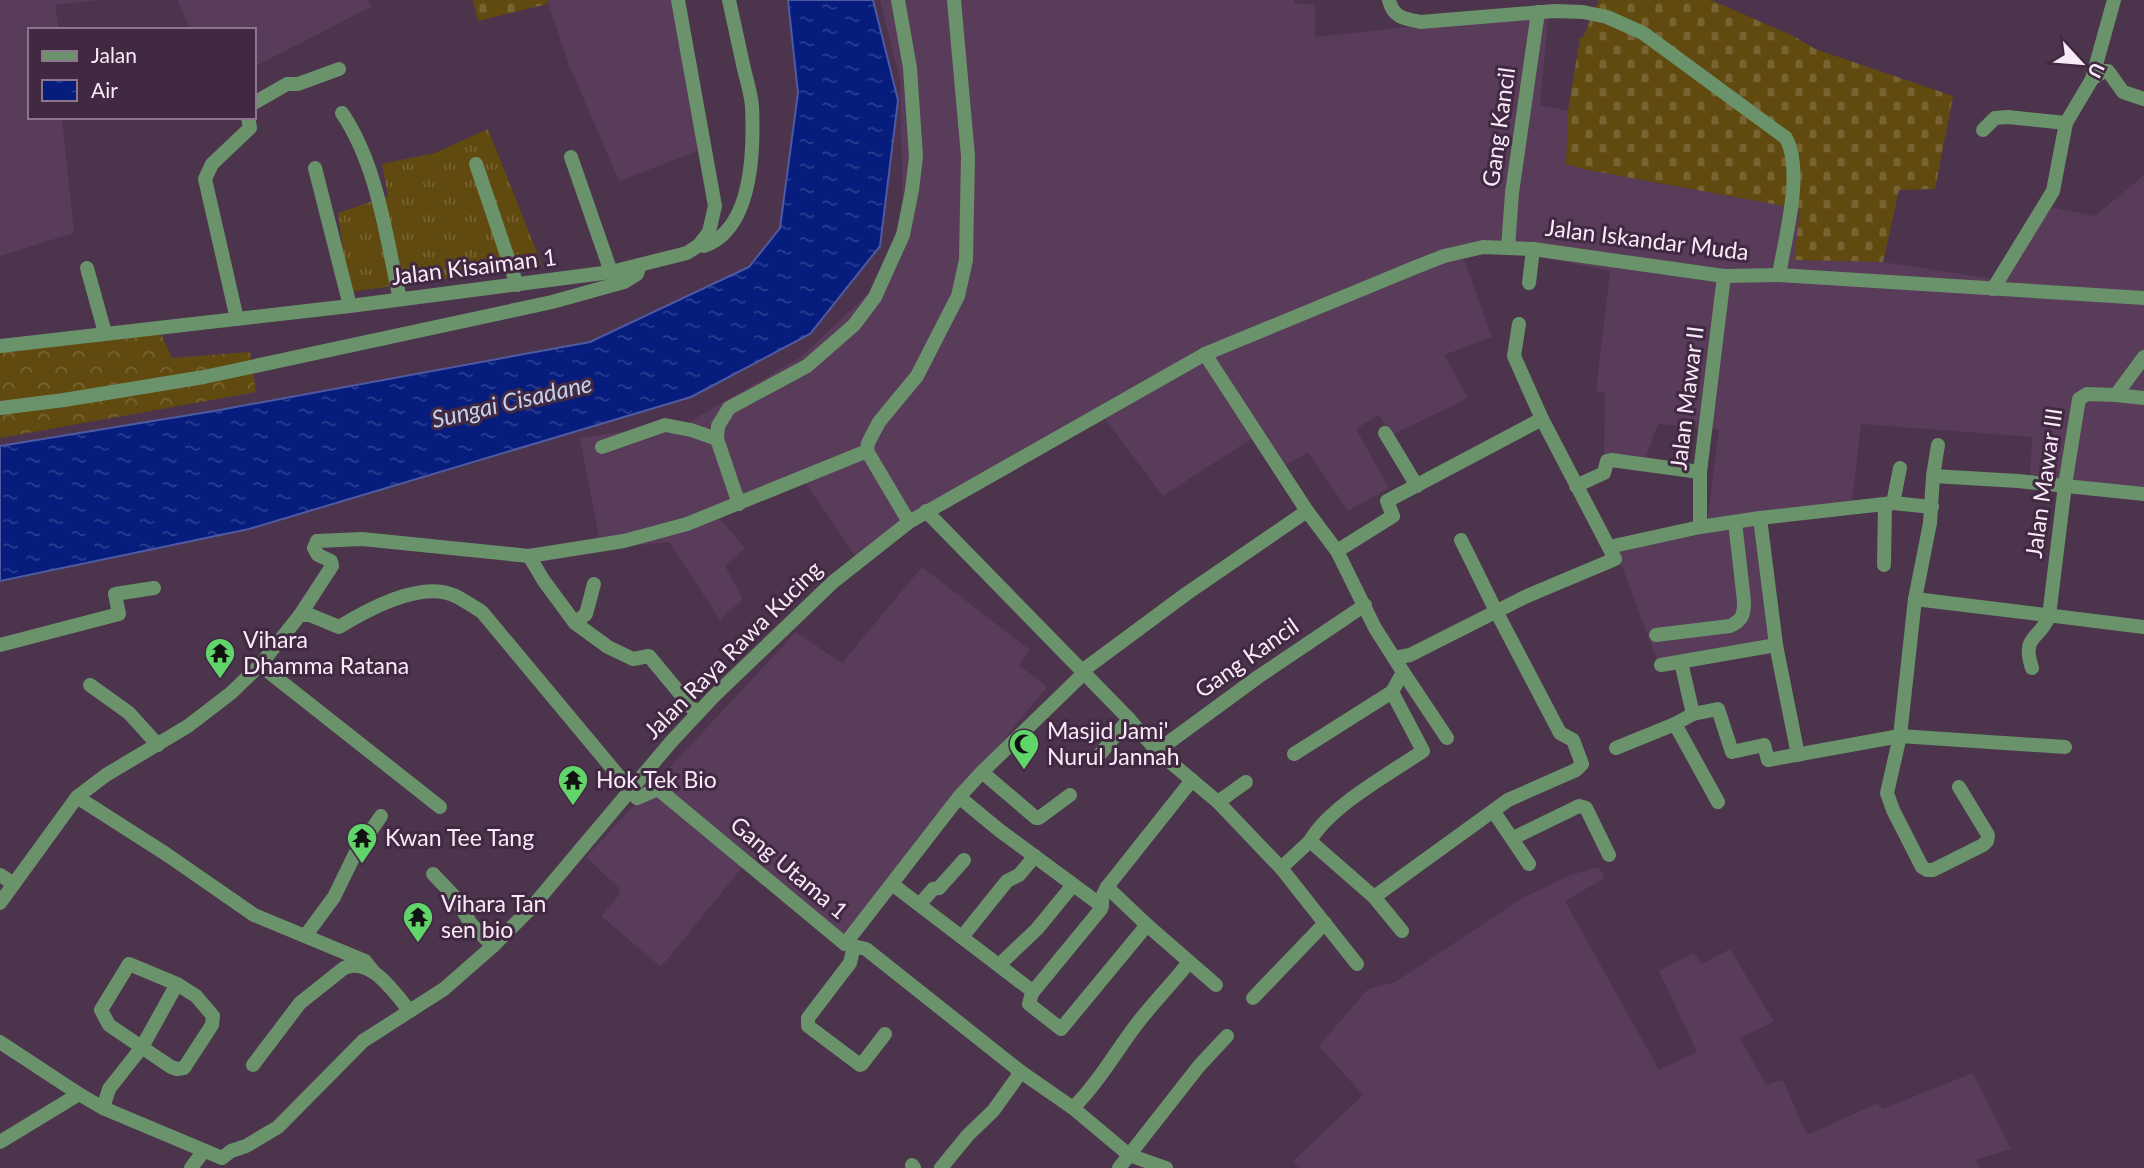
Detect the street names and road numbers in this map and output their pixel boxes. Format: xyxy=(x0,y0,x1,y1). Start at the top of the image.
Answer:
street label: Gang Kancil xyxy=(1476,65,1520,188)
street label: Jalan Iskandar Muda xyxy=(1544,213,1750,265)
street label: Jalan Kisaiman 1 xyxy=(390,242,558,290)
street label: Jalan Mawar II xyxy=(1663,324,1709,471)
street label: Jalan Mawar III xyxy=(2019,406,2067,560)
street label: Jalan Raya Rawa Kucing xyxy=(637,554,827,744)
street label: Gang Kancil xyxy=(1189,611,1304,703)
street label: Gang Utama 1 xyxy=(725,810,854,924)

